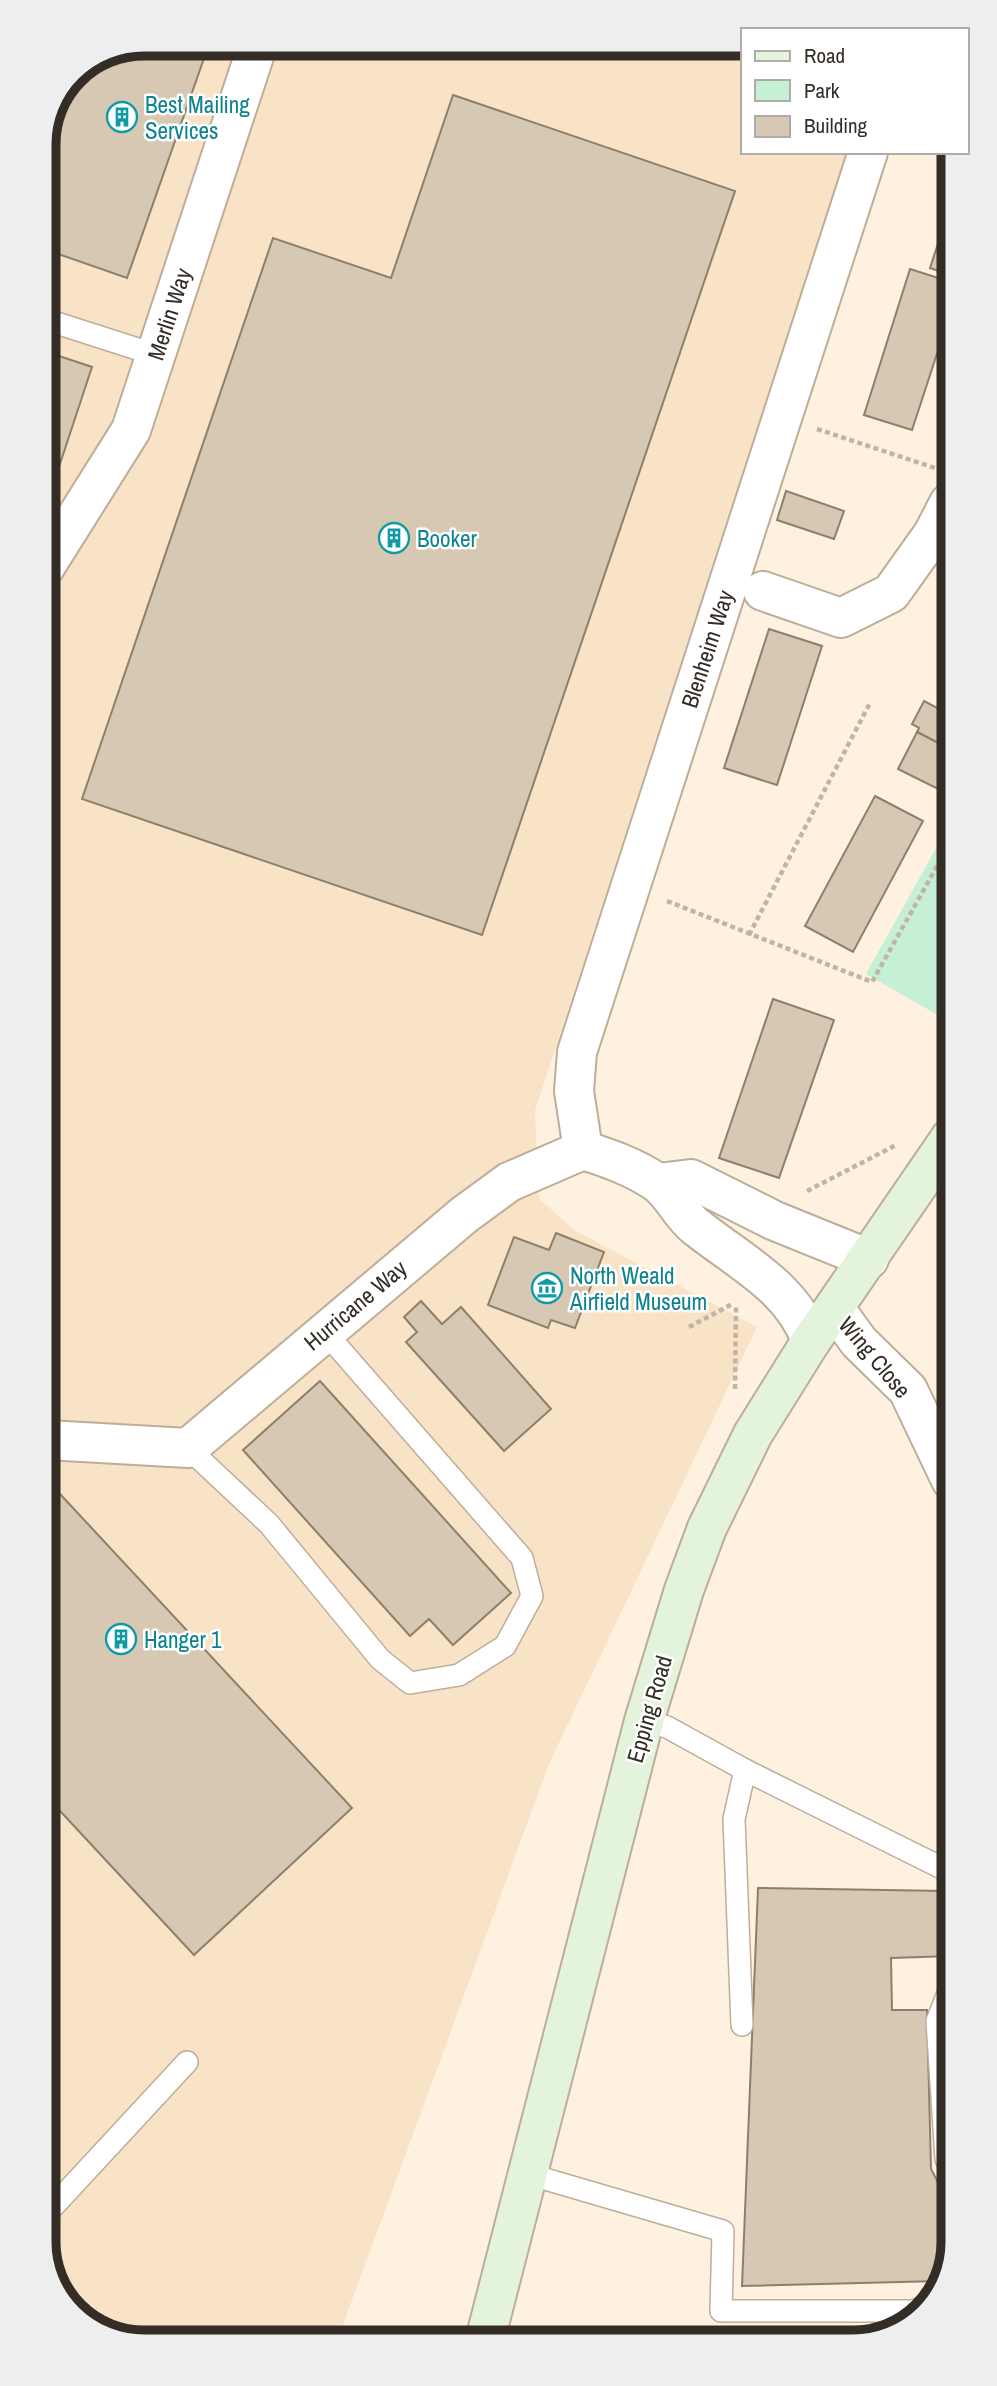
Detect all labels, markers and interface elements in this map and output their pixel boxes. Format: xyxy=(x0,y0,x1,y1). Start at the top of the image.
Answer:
legend xyxy=(741,28,969,154)
text: Road xyxy=(804,41,845,70)
text: Park xyxy=(804,76,840,105)
place label: Best Mailing Services xyxy=(145,89,250,146)
building icon: Best Mailing Services xyxy=(105,100,139,134)
text: Building xyxy=(804,111,868,140)
street label: Merlin Way xyxy=(140,264,199,364)
building icon: Booker xyxy=(377,521,411,555)
place label: Booker xyxy=(417,523,477,554)
street label: Blenheim Way xyxy=(673,586,741,712)
street label: Hurricane Way xyxy=(297,1253,413,1357)
place label: North Weald Airfield Museum xyxy=(569,1260,707,1317)
museum icon: North Weald Airfield Museum xyxy=(530,1271,564,1305)
street label: Wing Close xyxy=(832,1310,918,1404)
building icon: Hanger 1 xyxy=(104,1622,138,1656)
place label: Hanger 1 xyxy=(144,1624,222,1655)
street label: Epping Road xyxy=(619,1652,679,1766)

